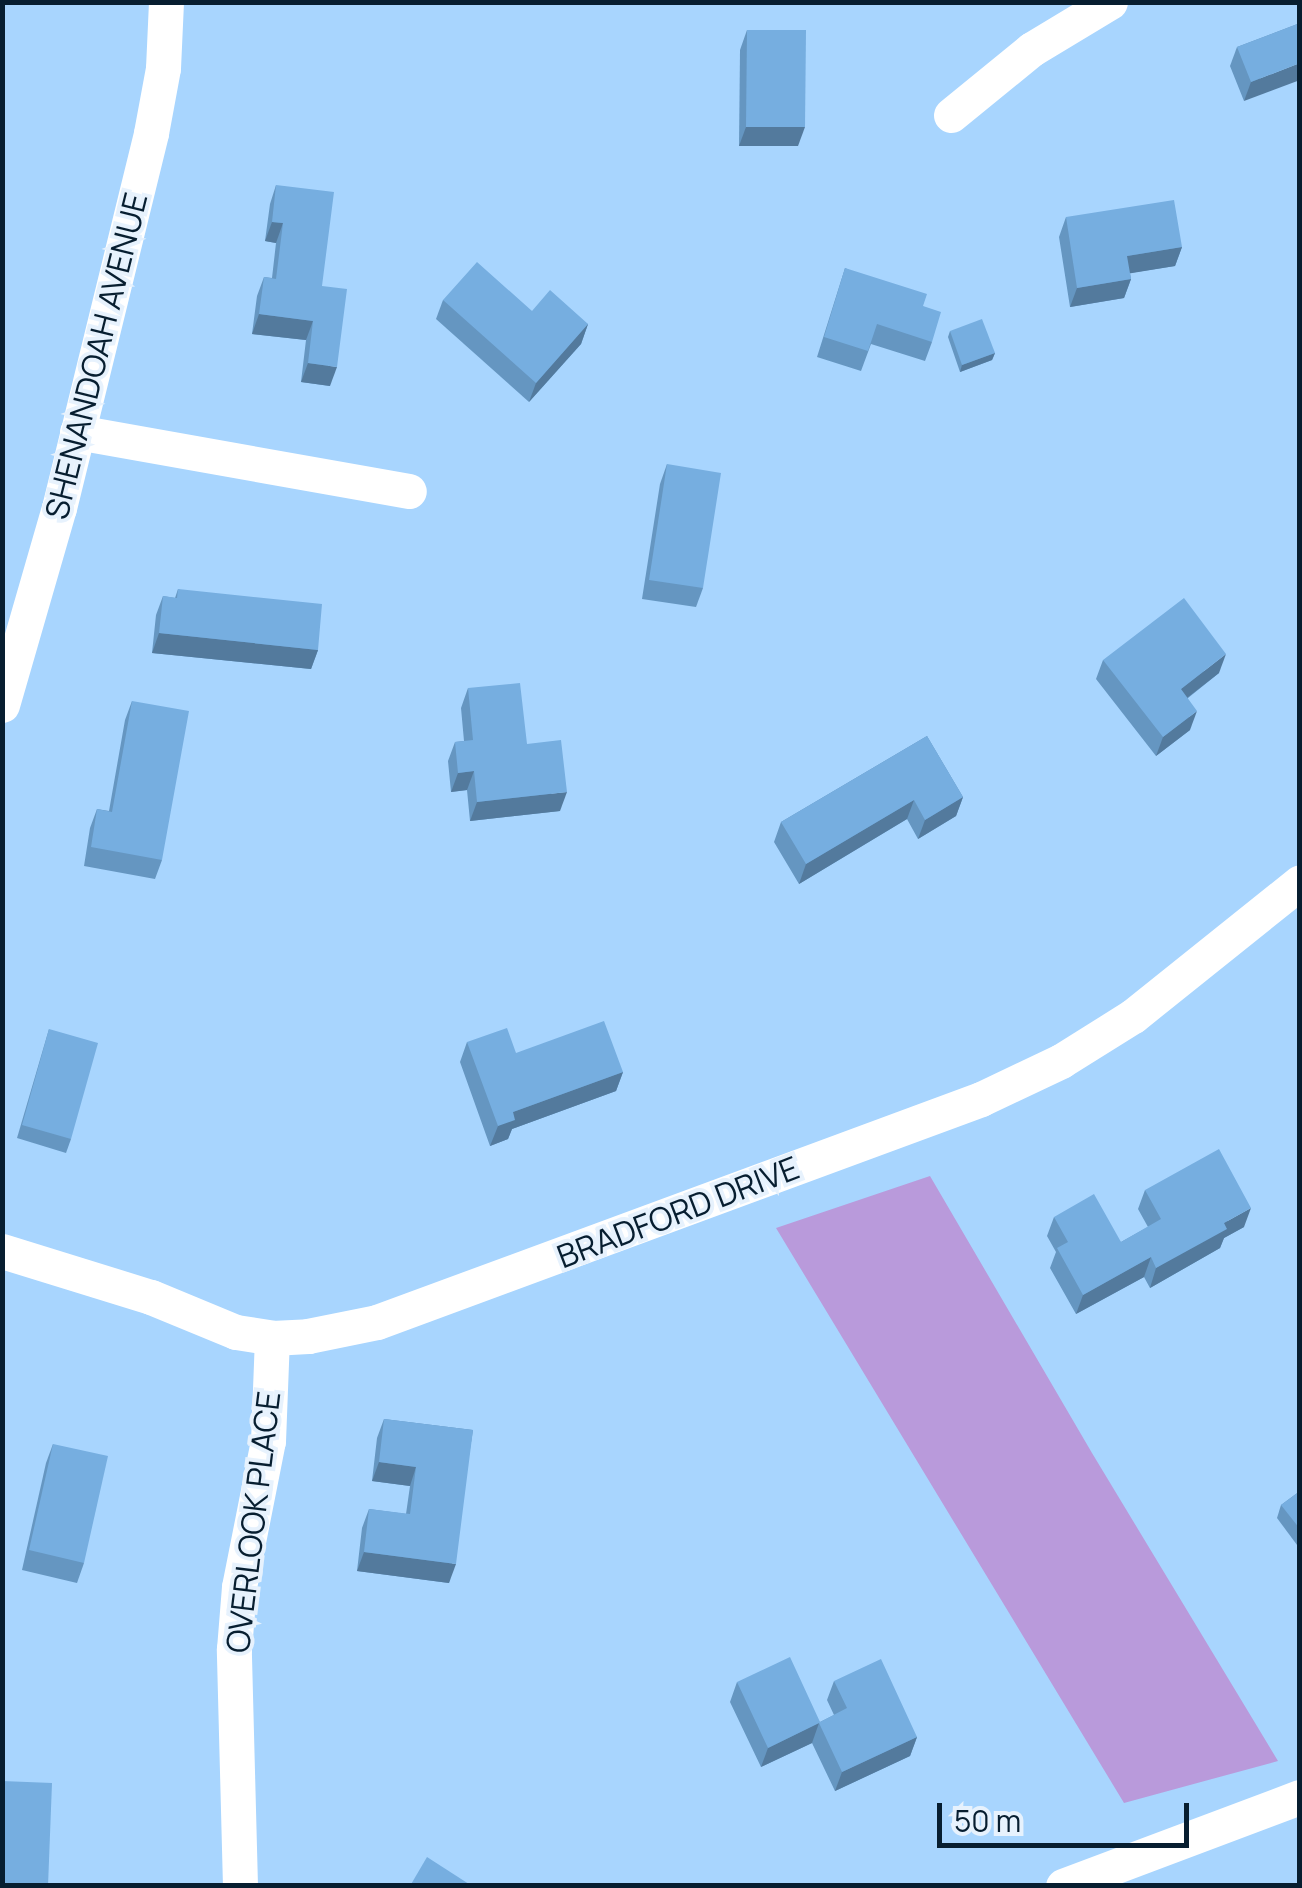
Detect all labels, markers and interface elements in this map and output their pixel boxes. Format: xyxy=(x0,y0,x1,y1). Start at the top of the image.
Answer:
street label: SHENANDOAH AVENUE xyxy=(37,189,155,523)
street label: BRADFORD DRIVE xyxy=(552,1148,804,1276)
street label: OVERLOOK PLACE xyxy=(218,1389,288,1655)
scale bar xyxy=(942,1783,1194,1845)
text: 50 m xyxy=(954,1800,1021,1841)

